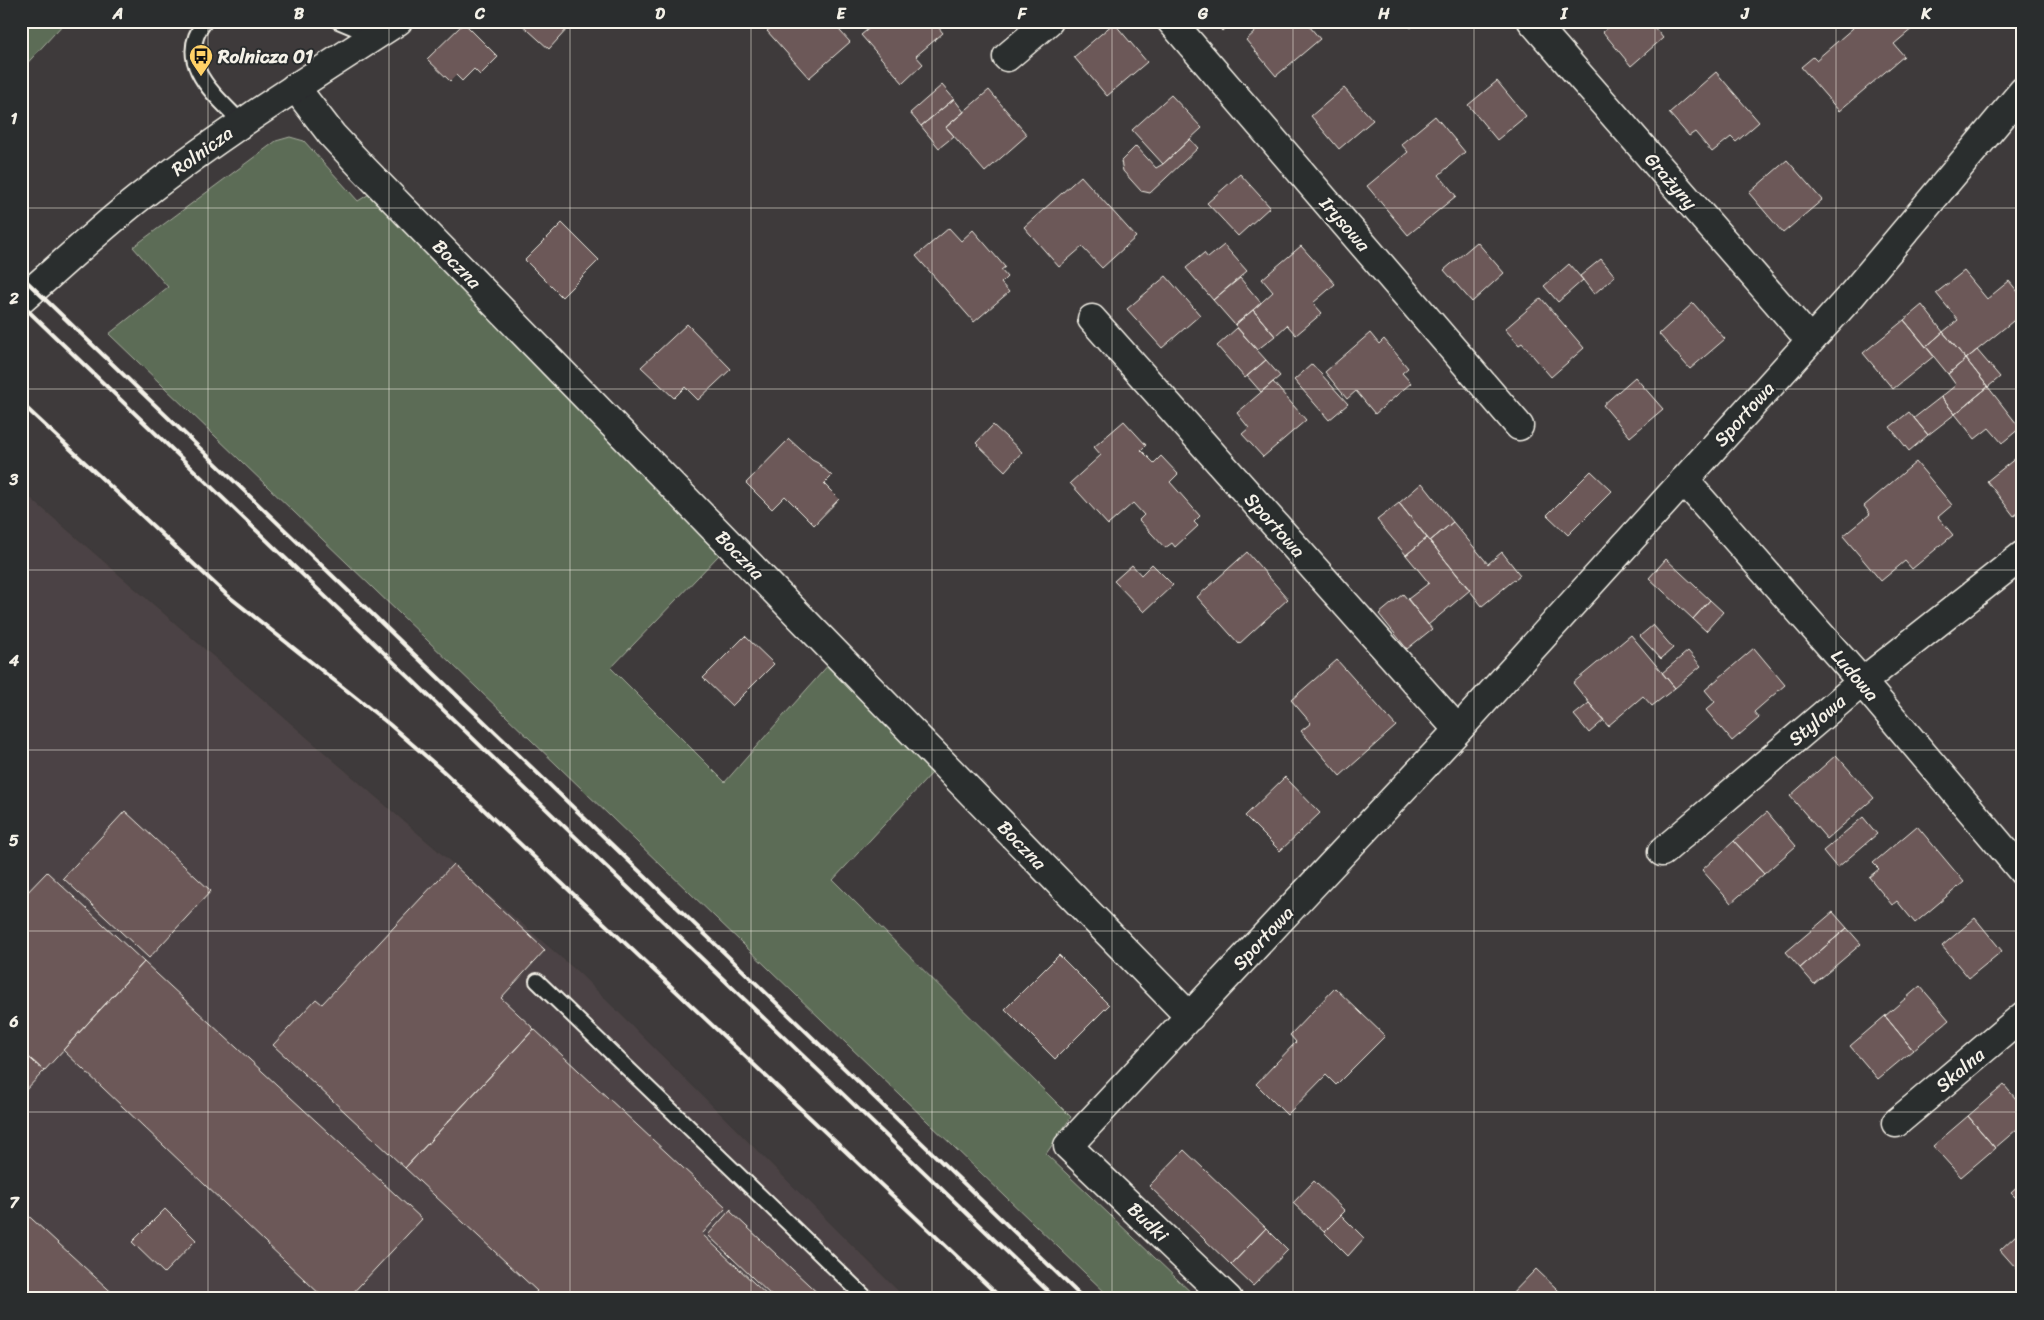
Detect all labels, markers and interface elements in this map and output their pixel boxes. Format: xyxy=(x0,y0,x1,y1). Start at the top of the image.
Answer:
text: A xyxy=(112,0,123,28)
text: B xyxy=(294,0,305,28)
text: C xyxy=(474,0,486,28)
text: D xyxy=(655,0,665,28)
text: E xyxy=(837,0,847,28)
text: F xyxy=(1017,0,1028,28)
text: G xyxy=(1197,0,1209,28)
text: H xyxy=(1377,0,1390,28)
text: I xyxy=(1560,0,1569,28)
text: J xyxy=(1740,0,1750,28)
text: K xyxy=(1920,0,1932,28)
place label: Rolnicza 01 xyxy=(217,40,313,73)
bus stop icon: Rolnicza 01 xyxy=(188,43,214,77)
text: 1 xyxy=(11,104,18,133)
street label: Rolnicza xyxy=(164,117,240,185)
street label: Grażyny xyxy=(1636,144,1706,218)
street label: Irysowa xyxy=(1310,188,1379,260)
street label: Boczna xyxy=(424,231,490,297)
text: 2 xyxy=(8,284,19,313)
street label: Sportowa xyxy=(1705,373,1783,455)
text: 3 xyxy=(9,465,19,494)
street label: Sportowa xyxy=(1236,484,1314,566)
street label: Boczna xyxy=(707,522,773,588)
street label: Ludowa xyxy=(1822,641,1888,709)
text: 4 xyxy=(8,646,19,675)
street label: Stylowa xyxy=(1780,685,1854,754)
street label: Boczna xyxy=(989,812,1055,878)
text: 5 xyxy=(9,826,19,855)
street label: Sportowa xyxy=(1224,897,1302,978)
text: 6 xyxy=(8,1007,19,1036)
street label: Skalna xyxy=(1928,1039,1993,1101)
text: 7 xyxy=(9,1188,20,1217)
street label: Budki xyxy=(1119,1194,1177,1251)

